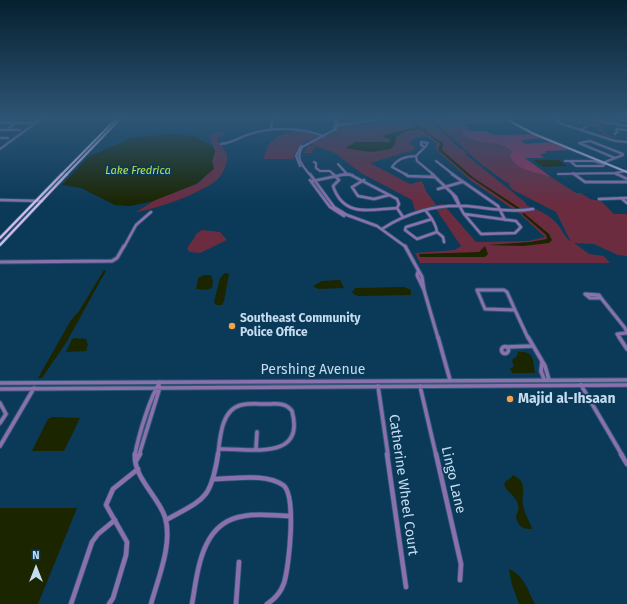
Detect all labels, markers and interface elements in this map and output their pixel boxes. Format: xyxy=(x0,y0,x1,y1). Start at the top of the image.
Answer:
water label: Lake Fredrica xyxy=(105,164,171,178)
place label: Southeast Community Police Office xyxy=(240,312,360,340)
marker: Southeast Community Police Office xyxy=(227,321,237,331)
street label: Pershing Avenue xyxy=(261,362,365,378)
place label: Majid al-Ihsaan xyxy=(518,391,616,407)
marker: Majid al-Ihsaan xyxy=(505,394,515,404)
street label: Catherine Wheel Court xyxy=(385,413,421,557)
street label: Lingo Lane xyxy=(437,445,469,515)
north arrow xyxy=(16,548,56,588)
text: N xyxy=(32,549,40,562)

